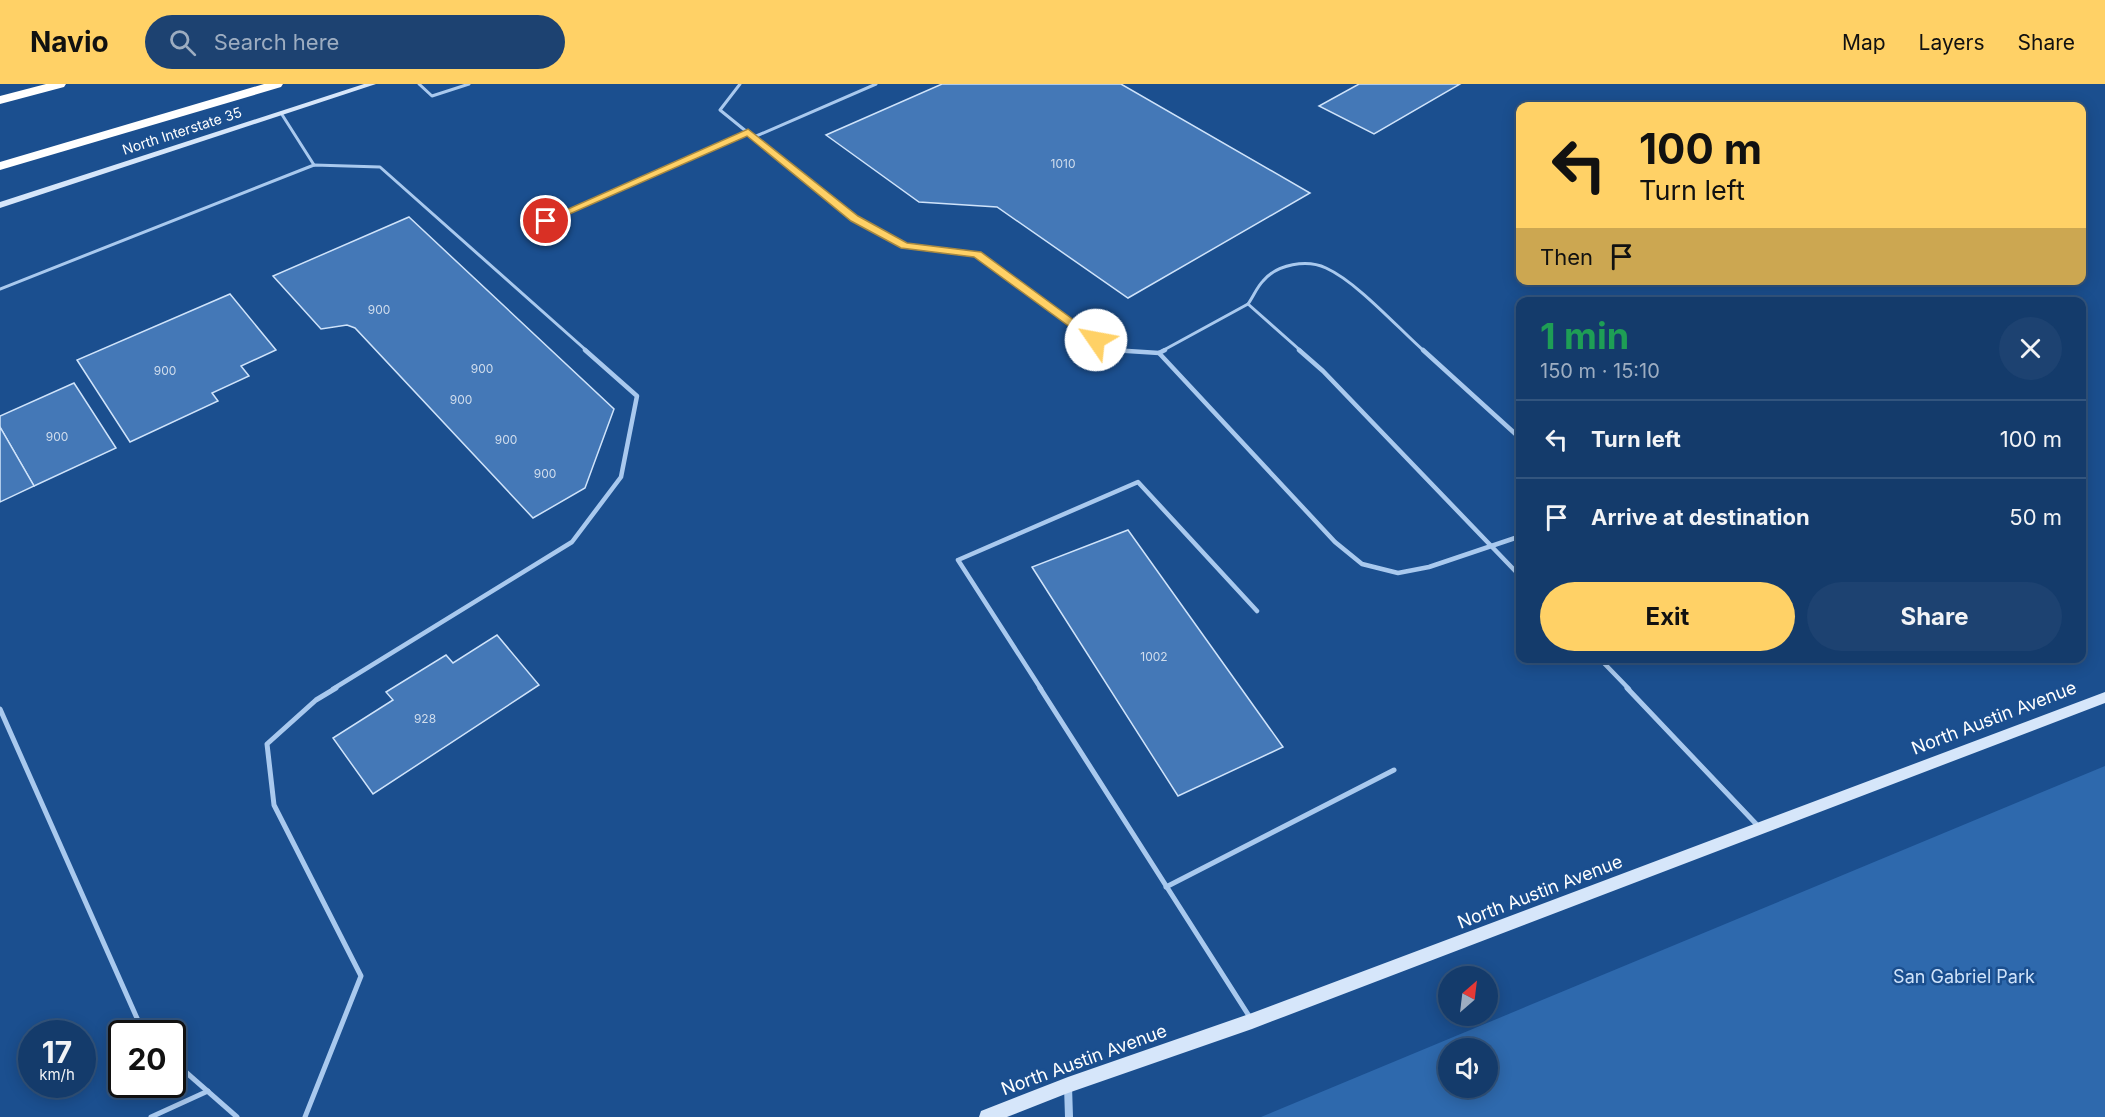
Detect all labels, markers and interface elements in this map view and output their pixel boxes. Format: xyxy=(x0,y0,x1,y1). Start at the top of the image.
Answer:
search box xyxy=(145,15,565,69)
text: Navio xyxy=(30,25,109,59)
icon: search xyxy=(166,26,199,59)
text: Search here xyxy=(214,29,339,55)
text: Map xyxy=(1842,30,1886,55)
text: Layers xyxy=(1919,30,1985,55)
text: Share xyxy=(2018,30,2075,55)
street label: North Interstate 35 xyxy=(120,103,244,158)
text: 100 m xyxy=(1639,123,1762,174)
icon: left xyxy=(1540,126,1618,204)
house number: 1010 xyxy=(1051,156,1075,171)
text: Turn left xyxy=(1639,174,1745,207)
pin xyxy=(520,195,571,246)
icon: arrive xyxy=(529,204,562,237)
icon: arrive xyxy=(1605,240,1638,273)
text: Then xyxy=(1540,244,1593,270)
house number: 900 xyxy=(368,302,390,317)
position arrow xyxy=(1064,308,1128,372)
text: 1 min xyxy=(1540,314,1629,358)
button: close xyxy=(1999,317,2062,380)
text: 150 m · 15:10 xyxy=(1540,359,1660,383)
house number: 900 xyxy=(471,361,493,376)
house number: 900 xyxy=(154,363,176,378)
house number: 900 xyxy=(450,392,472,407)
icon: left xyxy=(1540,423,1573,456)
text: Turn left xyxy=(1591,426,1681,452)
text: 100 m xyxy=(2000,426,2062,452)
house number: 900 xyxy=(46,429,68,444)
house number: 900 xyxy=(495,432,517,447)
house number: 900 xyxy=(534,466,556,481)
icon: arrive xyxy=(1540,501,1573,534)
text: Arrive at destination xyxy=(1591,504,1810,530)
text: 50 m xyxy=(2009,504,2062,530)
button: Exit xyxy=(1540,582,1795,651)
button: Share xyxy=(1807,582,2062,651)
house number: 1002 xyxy=(1140,649,1168,664)
street label: North Austin Avenue xyxy=(1908,676,2079,759)
house number: 928 xyxy=(414,711,436,726)
street label: North Austin Avenue xyxy=(1454,850,1625,933)
north arrow xyxy=(1438,966,1498,1026)
map controls xyxy=(1438,966,1498,1098)
park label: San Gabriel Park xyxy=(1893,966,2035,987)
speed limit sign: 20 xyxy=(108,1020,186,1098)
street label: North Austin Avenue xyxy=(998,1020,1170,1099)
text: 17 xyxy=(42,1034,72,1070)
button: sound xyxy=(1438,1038,1498,1098)
text: km/h xyxy=(39,1065,75,1084)

